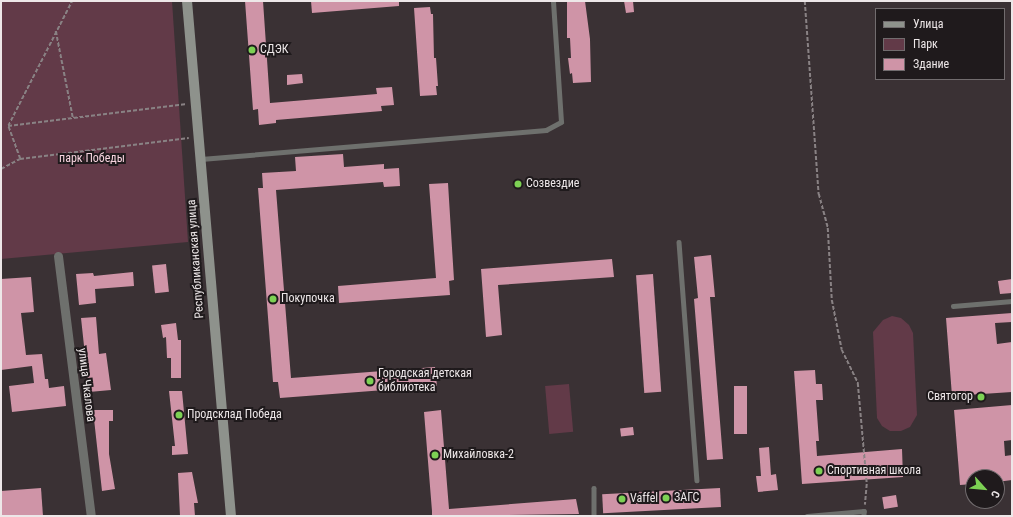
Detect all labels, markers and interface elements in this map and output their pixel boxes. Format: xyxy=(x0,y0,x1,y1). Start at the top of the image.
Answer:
legend xyxy=(875,8,1005,80)
text: Улица xyxy=(913,17,943,31)
text: Парк xyxy=(913,37,938,51)
place label: СДЭК xyxy=(260,43,289,57)
marker: СДЭК xyxy=(247,45,257,55)
text: Здание xyxy=(913,57,949,71)
park label: парк Победы xyxy=(59,152,125,166)
place label: Созвездие xyxy=(526,177,579,191)
marker: Созвездие xyxy=(513,179,523,189)
street label: Республиканская улица xyxy=(185,199,207,319)
place label: Покупочка xyxy=(281,292,335,306)
marker: Покупочка xyxy=(268,294,278,304)
street label: улица Чкалова xyxy=(74,347,98,423)
place label: Городская детская библиотека xyxy=(378,367,472,395)
marker: Городская детская библиотека xyxy=(365,376,375,386)
place label: Святогор xyxy=(927,390,973,404)
marker: Святогор xyxy=(976,392,986,402)
place label: Продсклад Победа xyxy=(187,408,282,422)
marker: Продсклад Победа xyxy=(174,410,184,420)
place label: Михайловка-2 xyxy=(443,448,514,462)
marker: Михайловка-2 xyxy=(430,450,440,460)
place label: Спортивная школа xyxy=(827,464,921,478)
marker: Спортивная школа xyxy=(814,466,824,476)
north arrow xyxy=(965,469,1005,509)
text: С xyxy=(988,488,1002,500)
place label: ЗАГС xyxy=(674,491,699,505)
place label: Vaffel xyxy=(630,492,658,506)
marker: ЗАГС xyxy=(661,493,671,503)
marker: Vaffel xyxy=(617,494,627,504)

